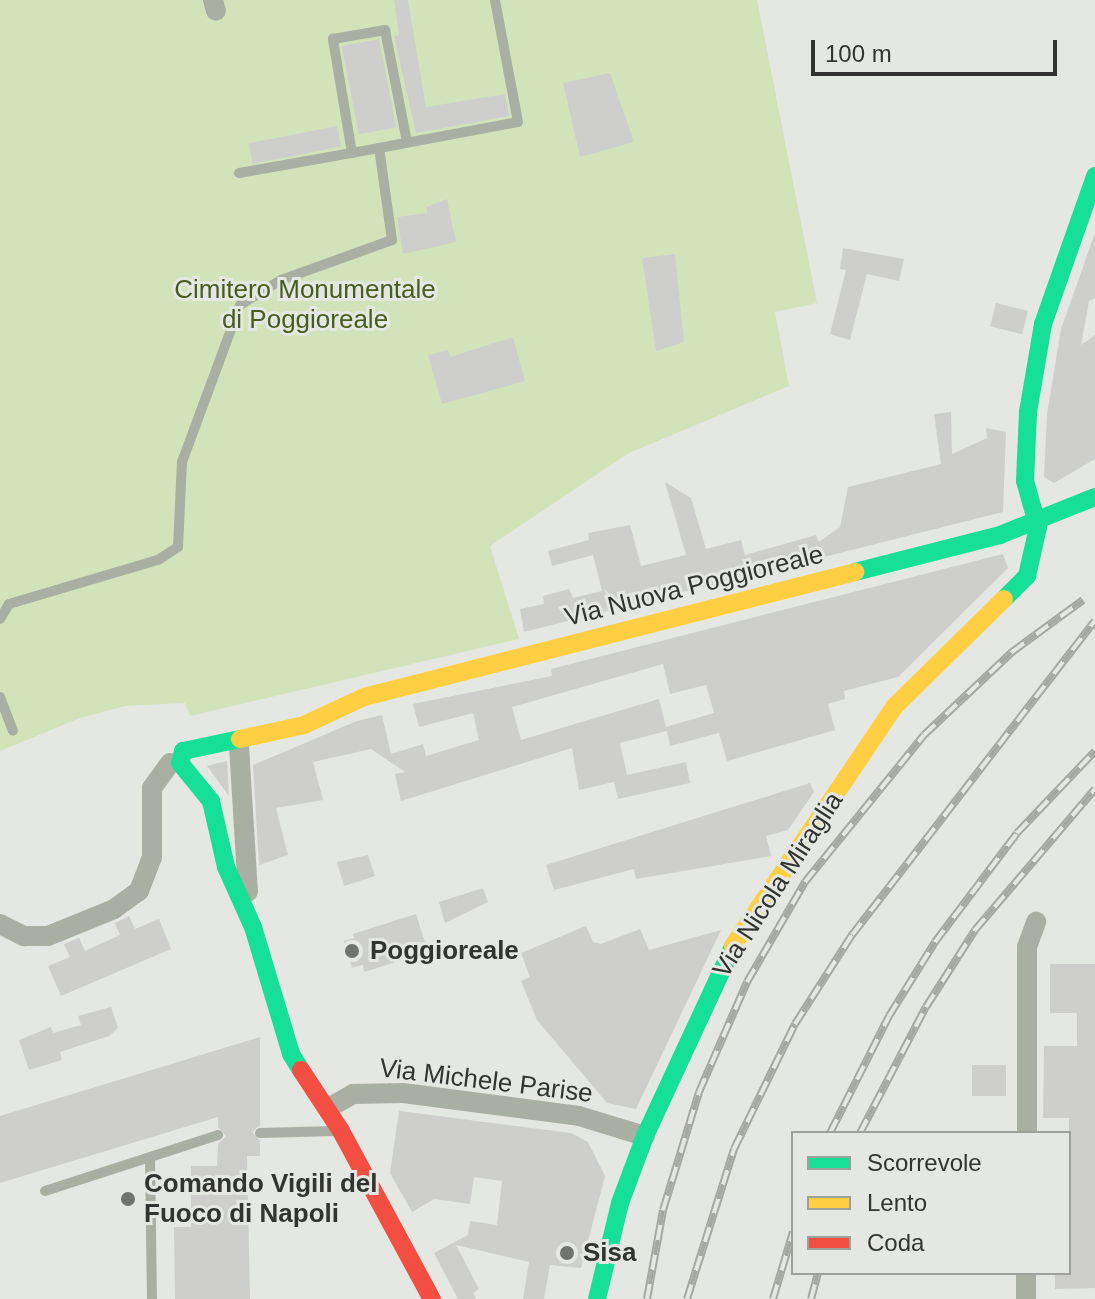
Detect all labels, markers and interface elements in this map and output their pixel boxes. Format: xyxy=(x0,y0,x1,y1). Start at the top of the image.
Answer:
scale bar xyxy=(815,24,1061,74)
text: 100 m xyxy=(825,40,892,67)
park label: Cimitero Monumentale di Poggioreale xyxy=(174,274,436,336)
street label: Via Nuova Poggioreale xyxy=(561,539,827,633)
street label: Via Nicola Miraglia xyxy=(706,786,850,984)
place label: Poggioreale xyxy=(370,935,519,967)
marker: Poggioreale xyxy=(341,940,363,962)
street label: Via Michele Parise xyxy=(377,1052,595,1110)
legend xyxy=(791,1131,1071,1275)
text: Scorrevole xyxy=(867,1149,982,1176)
place label: Comando Vigili del Fuoco di Napoli xyxy=(144,1168,378,1230)
text: Lento xyxy=(867,1189,927,1216)
marker: Comando Vigili del Fuoco di Napoli xyxy=(119,1190,137,1208)
text: Coda xyxy=(867,1229,924,1256)
place label: Sisa xyxy=(583,1237,636,1269)
marker: Sisa xyxy=(558,1244,576,1262)

